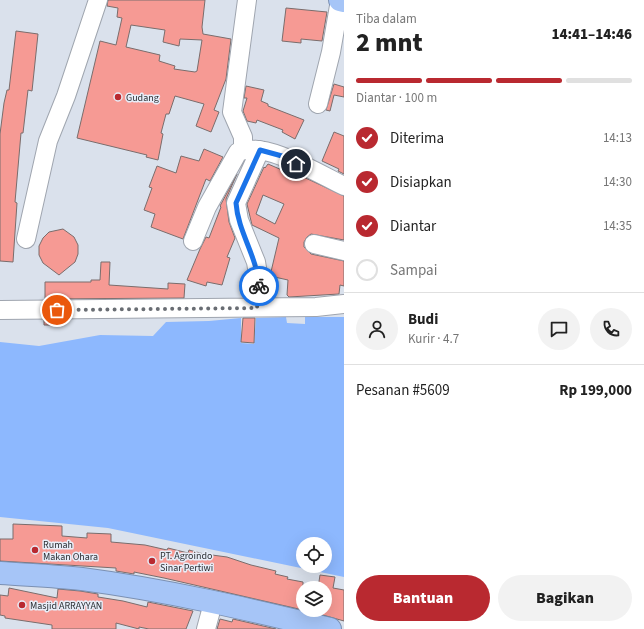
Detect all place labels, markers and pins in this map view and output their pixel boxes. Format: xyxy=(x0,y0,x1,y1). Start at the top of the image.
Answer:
place label: Gudang xyxy=(126,91,159,105)
marker: Gudang xyxy=(113,92,123,102)
pin xyxy=(279,147,313,181)
pin xyxy=(40,293,74,327)
place label: Rumah Makan Ohara xyxy=(43,538,98,564)
marker: Rumah Makan Ohara xyxy=(30,545,40,555)
place label: PT. Agroindo Sinar Pertiwi xyxy=(160,549,213,575)
marker: PT. Agroindo Sinar Pertiwi xyxy=(147,556,157,566)
place label: Masjid ARRAYYAN xyxy=(30,599,102,613)
marker: Masjid ARRAYYAN xyxy=(17,600,27,610)

